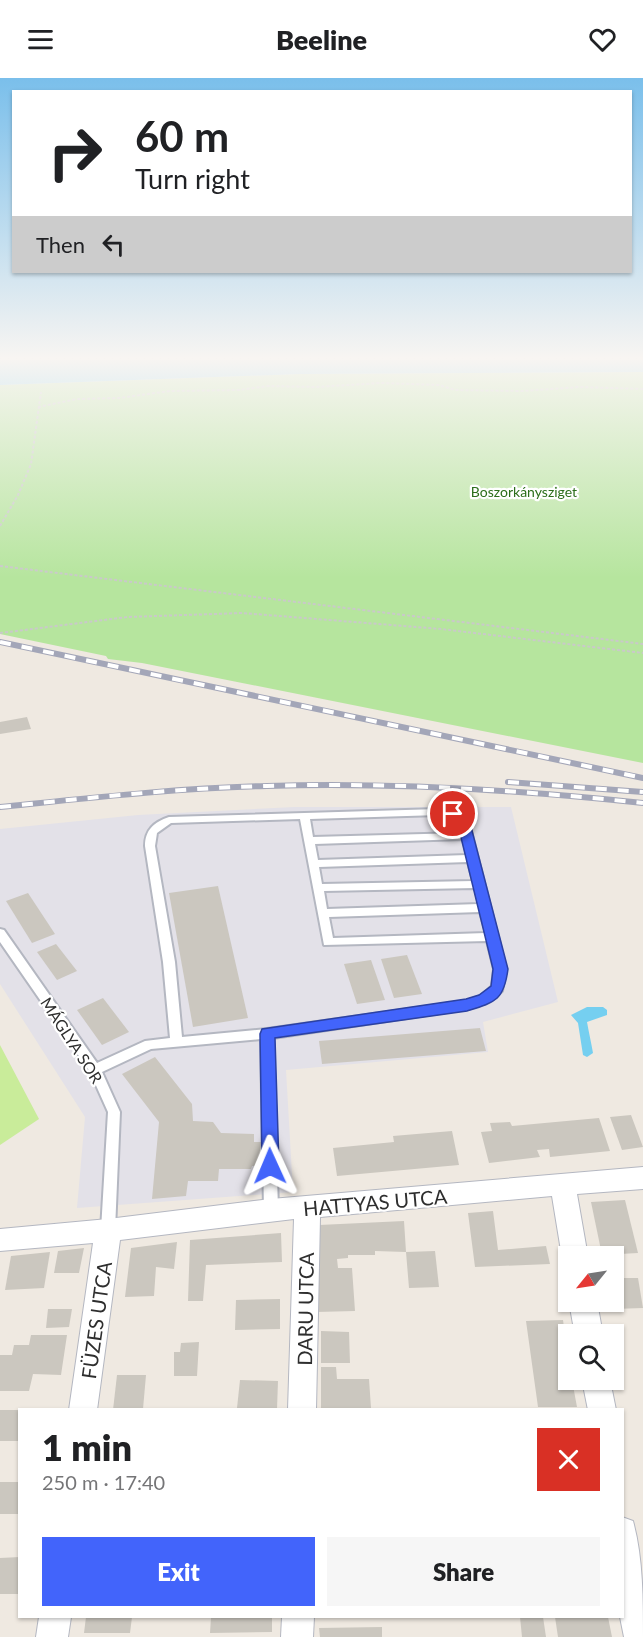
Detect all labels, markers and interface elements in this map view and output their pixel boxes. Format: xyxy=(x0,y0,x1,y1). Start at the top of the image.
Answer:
icon: menu xyxy=(24,23,57,56)
text: Beeline xyxy=(276,23,367,56)
icon: heart xyxy=(586,23,619,56)
text: 60 m xyxy=(135,111,229,161)
icon: right xyxy=(36,114,114,192)
text: Turn right xyxy=(135,162,250,195)
icon: left xyxy=(97,228,130,261)
text: Then xyxy=(36,231,85,258)
park label: Boszorkánysziget xyxy=(471,483,577,500)
pin xyxy=(427,788,478,839)
icon: arrive xyxy=(436,797,469,830)
street label: MÁGLYA SOR xyxy=(37,993,107,1087)
position arrow xyxy=(238,1134,302,1198)
street label: HATTYAS UTCA xyxy=(302,1184,448,1220)
north arrow xyxy=(558,1246,624,1312)
map controls xyxy=(558,1246,624,1390)
street label: DARU UTCA xyxy=(292,1252,318,1366)
street label: FÜZES UTCA xyxy=(76,1259,116,1380)
button: search xyxy=(558,1324,624,1390)
text: 1 min xyxy=(42,1425,132,1469)
button: close xyxy=(537,1428,600,1491)
text: 250 m · 17:40 xyxy=(42,1470,165,1494)
button: Exit xyxy=(42,1537,315,1606)
button: Share xyxy=(327,1537,600,1606)

